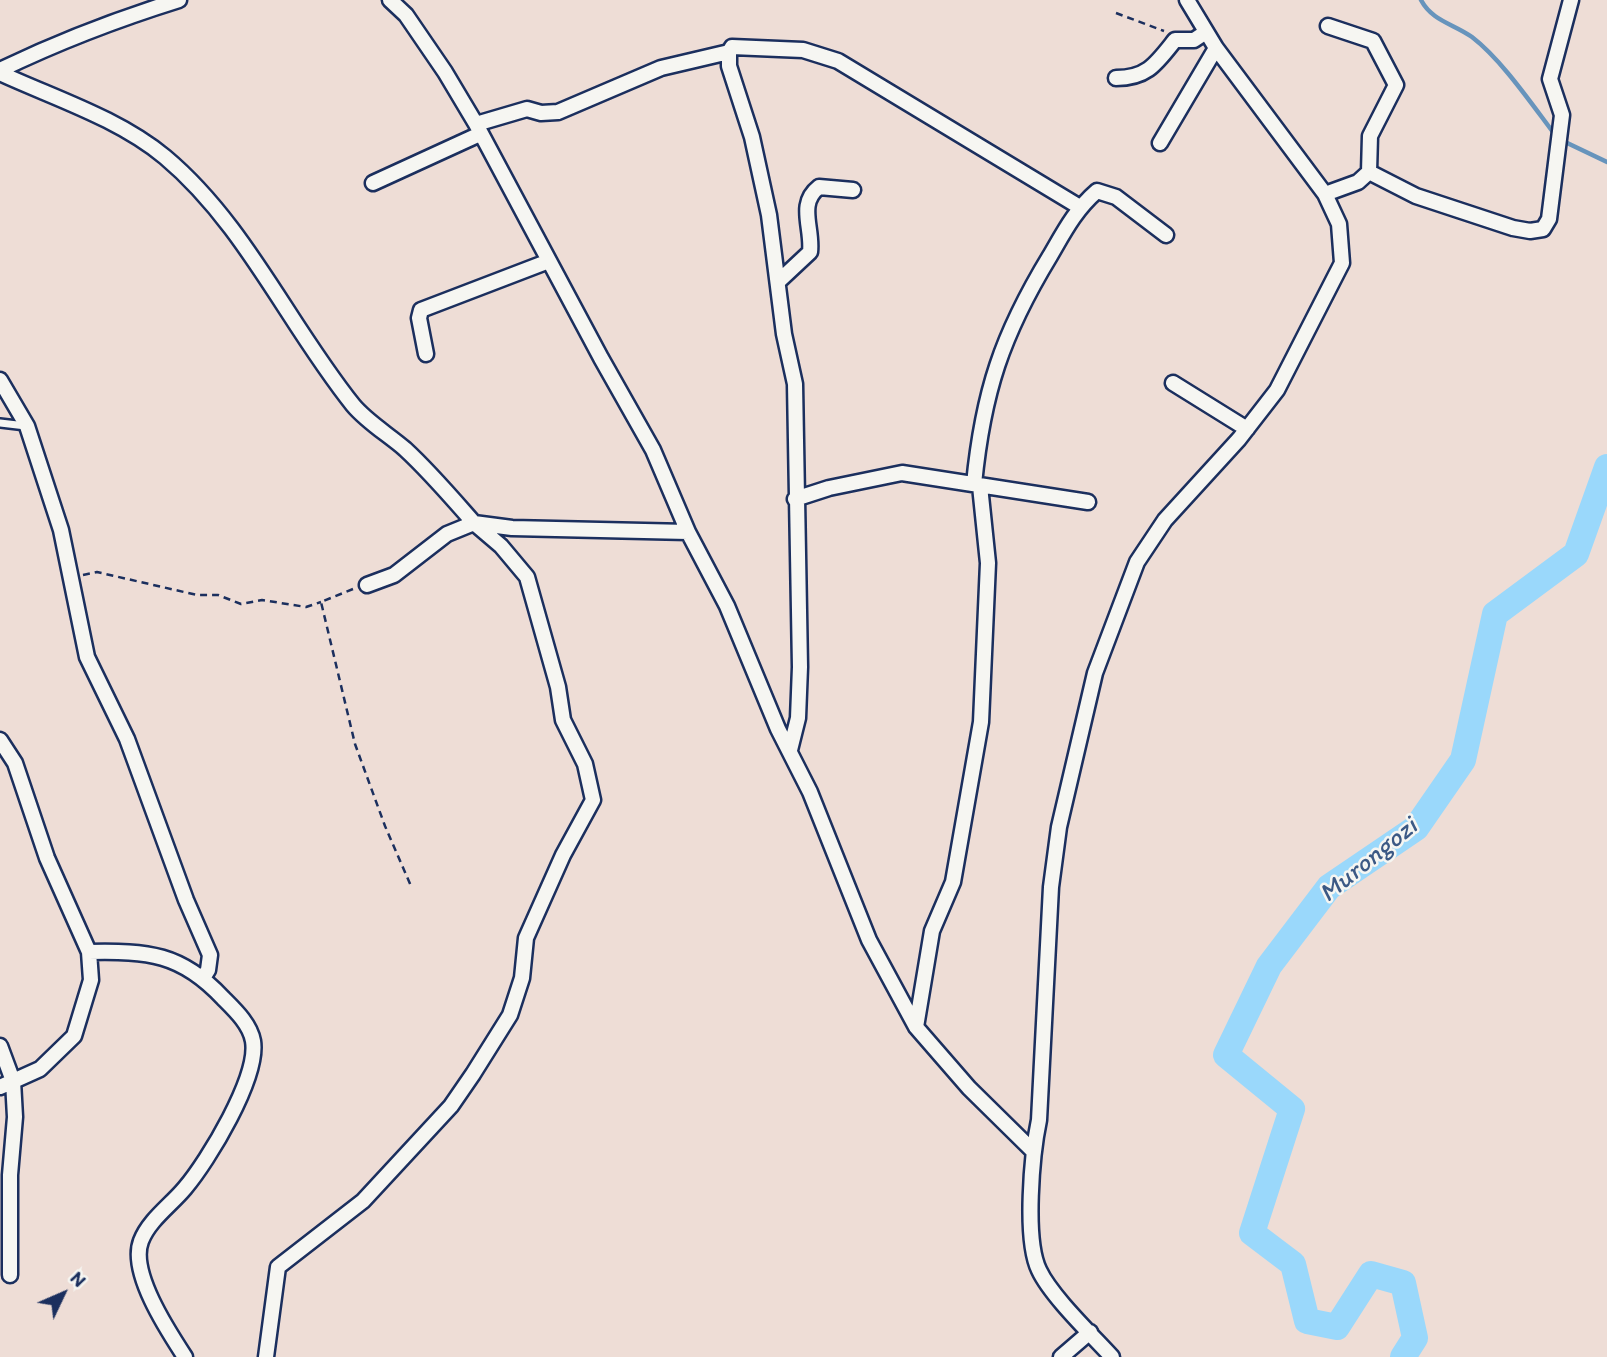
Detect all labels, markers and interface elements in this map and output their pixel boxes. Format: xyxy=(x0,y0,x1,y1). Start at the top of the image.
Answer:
water label: Murongozi xyxy=(1314,812,1424,910)
north arrow xyxy=(28,1259,98,1329)
text: N xyxy=(66,1266,91,1292)

